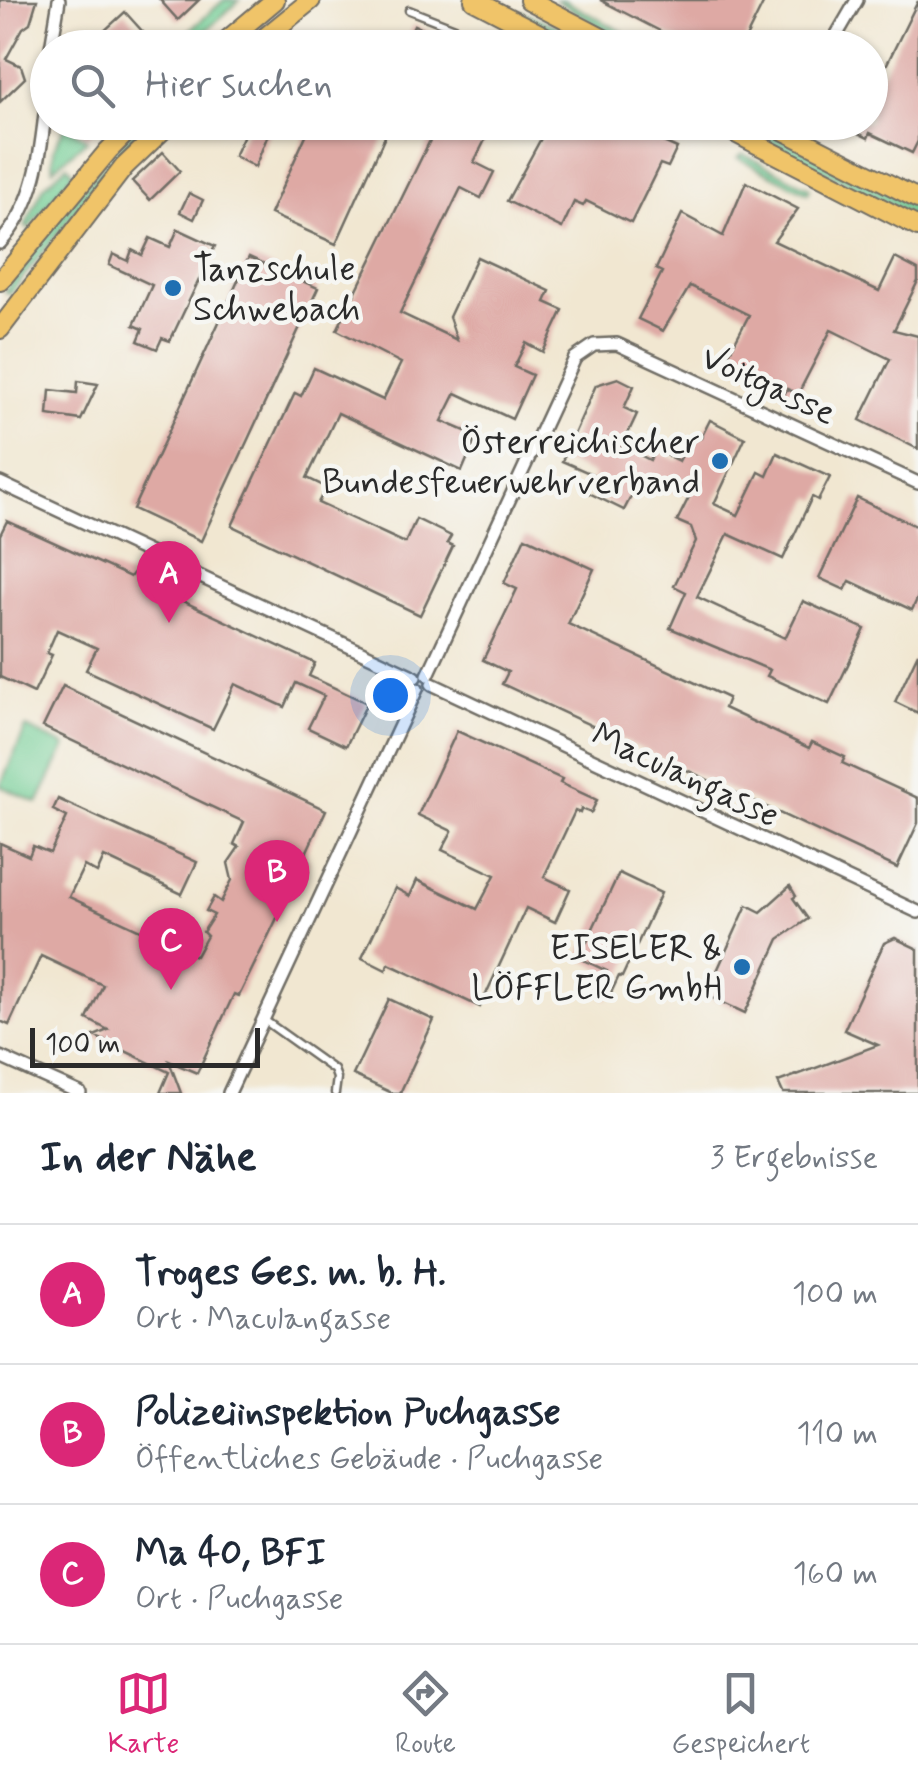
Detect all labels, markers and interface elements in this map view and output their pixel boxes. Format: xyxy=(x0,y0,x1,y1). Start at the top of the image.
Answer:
search box xyxy=(30,30,888,140)
icon: search xyxy=(65,58,120,113)
text: Hier suchen xyxy=(145,61,333,110)
place label: Tanzschule Schwebach xyxy=(193,247,360,333)
marker: Tanzschule Schwebach xyxy=(162,277,184,299)
street label: Voitgasse xyxy=(692,335,843,440)
place label: Österreichischer Bundesfeuerwehrverband xyxy=(322,420,700,506)
marker: Österreichischer Bundesfeuerwehrverband xyxy=(709,450,731,472)
pin: A xyxy=(136,540,202,623)
your location xyxy=(365,670,416,721)
street label: Maculangasse xyxy=(582,712,786,843)
pin: B xyxy=(244,840,310,922)
pin: C xyxy=(138,908,204,990)
place label: EISELER & LÖFFLER GmbH xyxy=(472,926,722,1012)
marker: EISELER & LÖFFLER GmbH xyxy=(731,956,753,978)
scale bar xyxy=(30,1023,260,1068)
text: 100 m xyxy=(45,1027,120,1064)
text: In der Nähe xyxy=(40,1131,257,1186)
text: 3 Ergebnisse xyxy=(710,1137,878,1179)
text: Troges Ges. m. b. H. xyxy=(135,1249,446,1298)
text: A xyxy=(62,1273,83,1315)
text: 100 m xyxy=(792,1273,878,1315)
text: Ort · Maculangasse xyxy=(135,1298,391,1340)
text: Polizeiinspektion Puchgasse xyxy=(135,1389,561,1438)
text: B xyxy=(62,1413,83,1455)
text: 110 m xyxy=(797,1413,878,1455)
text: Öffentliches Gebäude · Puchgasse xyxy=(135,1438,603,1480)
text: Ma 40, BFI xyxy=(135,1529,326,1578)
text: C xyxy=(61,1553,84,1595)
text: 160 m xyxy=(793,1553,878,1595)
text: Ort · Puchgasse xyxy=(135,1578,343,1620)
tab: Karte xyxy=(108,1666,179,1763)
tab: Route xyxy=(395,1666,456,1763)
tab: Gespeichert xyxy=(672,1666,810,1763)

